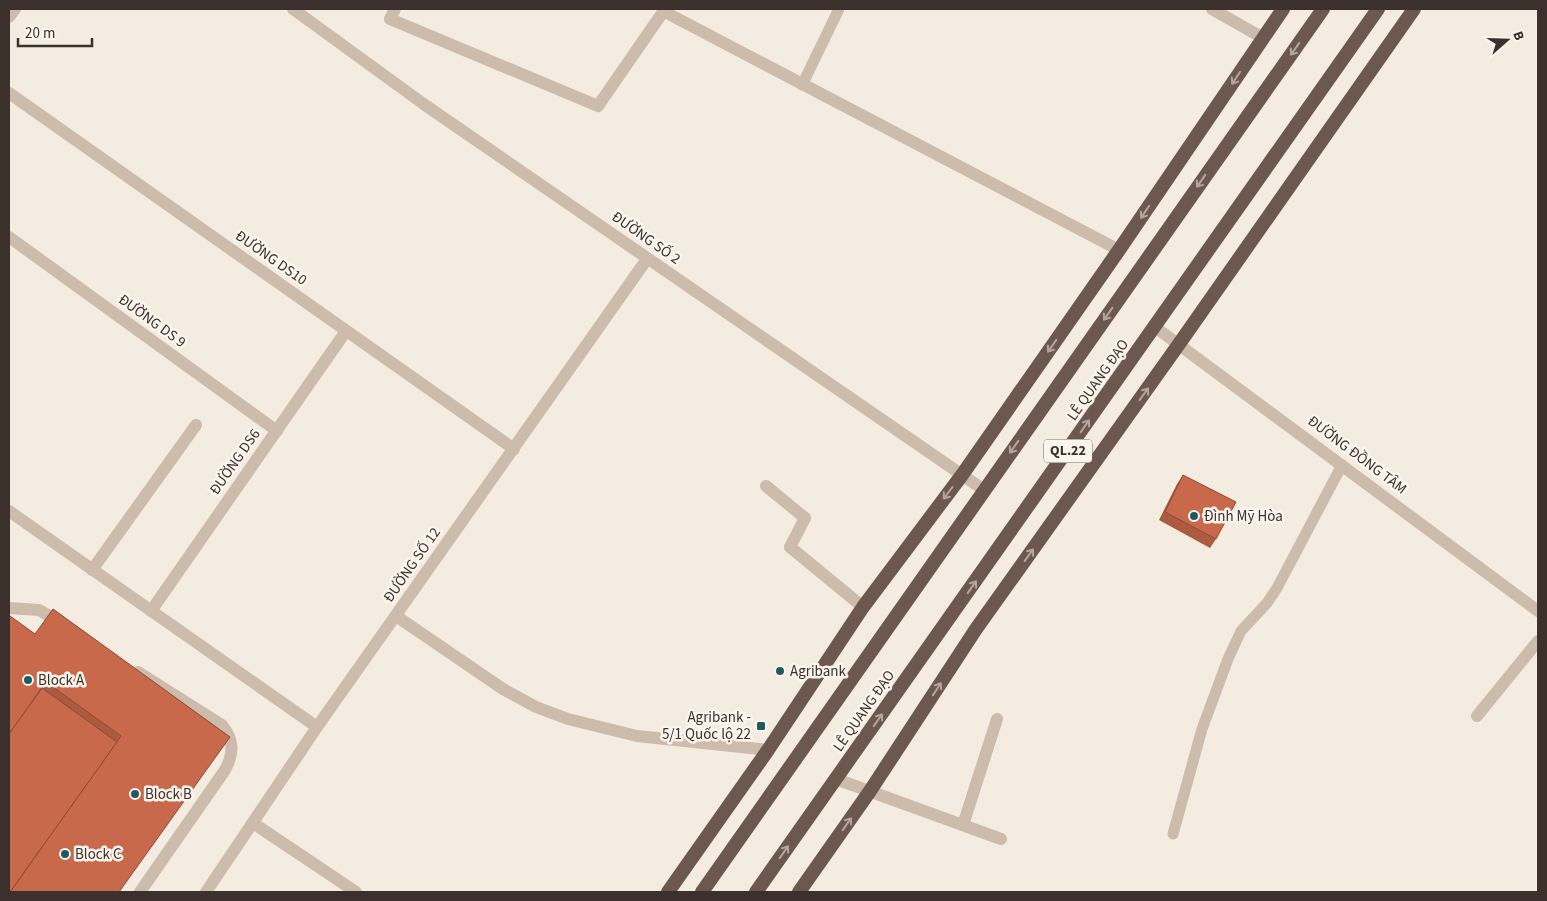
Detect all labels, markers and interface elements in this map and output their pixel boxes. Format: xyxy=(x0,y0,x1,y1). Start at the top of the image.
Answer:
scale bar xyxy=(18,15,91,47)
north arrow xyxy=(1482,15,1532,65)
text: 20 m xyxy=(25,23,55,44)
text: B xyxy=(1507,28,1529,44)
one-way arrow xyxy=(1290,41,1300,55)
one-way arrow xyxy=(1231,71,1241,85)
one-way arrow xyxy=(1196,174,1206,188)
one-way arrow xyxy=(1140,205,1150,219)
street label: ĐƯỜNG SỐ 2 xyxy=(607,207,685,269)
street label: ĐƯỜNG DS10 xyxy=(231,225,311,291)
street label: ĐƯỜNG DS 9 xyxy=(114,289,190,353)
one-way arrow xyxy=(1103,307,1113,321)
street label: LÊ QUANG ĐẠO xyxy=(1062,335,1134,425)
one-way arrow xyxy=(1047,339,1057,353)
one-way arrow xyxy=(1139,387,1149,401)
street label: ĐƯỜNG ĐỒNG TÂM xyxy=(1303,411,1411,499)
one-way arrow xyxy=(1080,419,1090,433)
street label: ĐƯỜNG DS6 xyxy=(205,425,265,499)
one-way arrow xyxy=(1009,440,1019,454)
road number: QL.22 xyxy=(1044,440,1092,462)
one-way arrow xyxy=(943,486,954,499)
place label: Đình Mỹ Hòa xyxy=(1204,506,1283,527)
marker: Đình Mỹ Hòa xyxy=(1188,510,1200,522)
street label: ĐƯỜNG SỐ 12 xyxy=(378,523,446,607)
one-way arrow xyxy=(1024,548,1034,562)
one-way arrow xyxy=(967,580,977,594)
place label: Agribank xyxy=(790,661,846,682)
marker: Agribank xyxy=(774,665,786,677)
street label: LÊ QUANG ĐẠO xyxy=(828,666,900,756)
place label: Block A xyxy=(38,670,85,691)
marker: Block A xyxy=(22,674,34,686)
one-way arrow xyxy=(932,682,942,696)
place label: Agribank - 5/1 Quốc lộ 22 xyxy=(662,707,751,745)
one-way arrow xyxy=(873,713,883,727)
marker: Agribank - 5/1 Quốc lộ 22 xyxy=(755,720,767,732)
place label: Block B xyxy=(145,784,192,805)
marker: Block B xyxy=(129,788,141,800)
one-way arrow xyxy=(842,817,852,831)
place label: Block C xyxy=(75,844,122,865)
one-way arrow xyxy=(779,846,789,860)
marker: Block C xyxy=(59,848,71,860)

